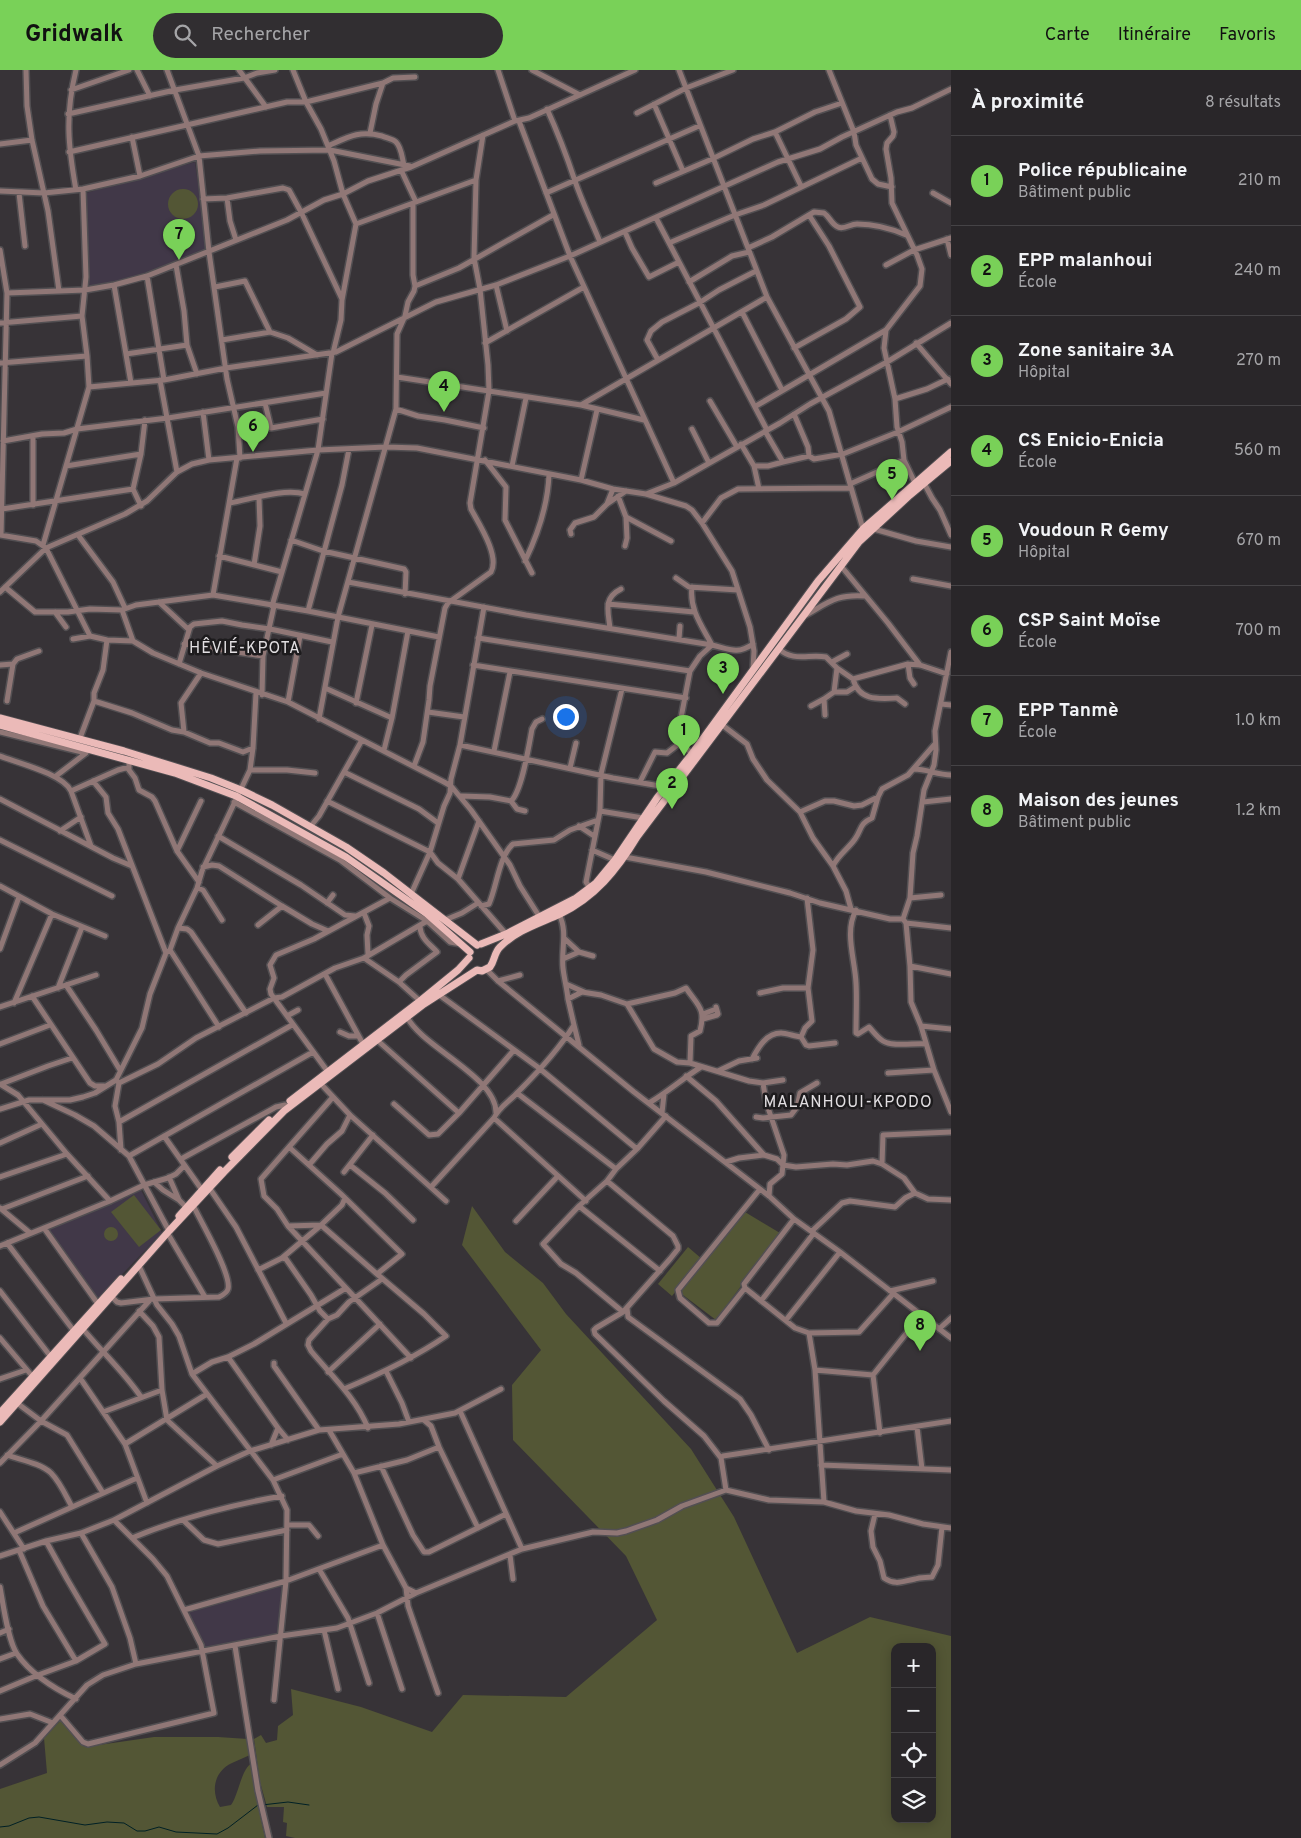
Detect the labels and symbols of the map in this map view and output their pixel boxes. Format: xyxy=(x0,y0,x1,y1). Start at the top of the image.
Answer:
pin: 7 xyxy=(163,219,195,260)
pin: 4 xyxy=(428,371,460,412)
pin: 6 xyxy=(237,411,269,452)
pin: 5 xyxy=(876,459,908,500)
district label: HÊVIÉ-KPOTA xyxy=(189,637,301,659)
pin: 3 xyxy=(707,653,739,694)
your location xyxy=(553,704,579,730)
pin: 1 xyxy=(668,715,700,756)
pin: 2 xyxy=(656,768,688,809)
district label: MALANHOUI-KPODO xyxy=(763,1093,933,1113)
pin: 8 xyxy=(904,1310,936,1351)

